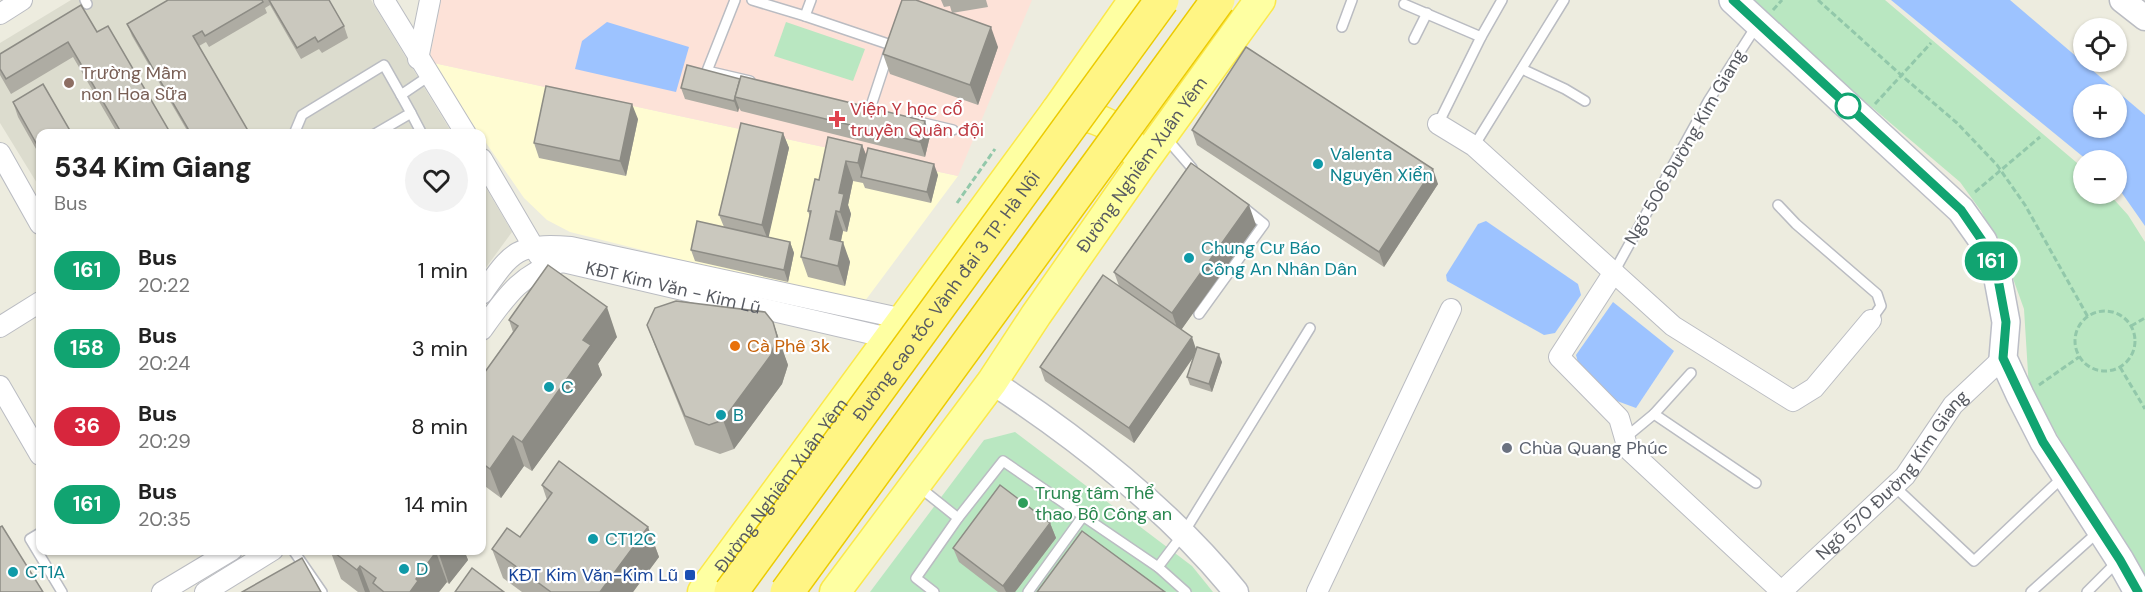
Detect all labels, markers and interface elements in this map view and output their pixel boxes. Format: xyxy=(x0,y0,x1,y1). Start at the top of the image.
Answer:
map controls xyxy=(2073,18,2127,204)
button: locate xyxy=(2073,18,2127,72)
street label: Ngõ 506 Đường Kim Giang xyxy=(1619,45,1751,249)
place label: Trường Mầm non Hoa Sữa xyxy=(81,61,187,106)
street label: Đường Nghiêm Xuân Yêm xyxy=(1071,72,1213,258)
marker: Trường Mầm non Hoa Sữa xyxy=(62,76,76,90)
button: + xyxy=(2073,84,2127,138)
unlabelled marker xyxy=(1835,93,1861,119)
place label: Viện Y học cổ truyền Quân đội xyxy=(850,97,984,142)
marker: Viện Y học cổ truyền Quân đội xyxy=(828,110,846,128)
place label: Valenta Nguyễn Xiển xyxy=(1330,142,1433,187)
text: 534 Kim Giang xyxy=(54,149,252,186)
button: heart xyxy=(405,149,468,212)
button: − xyxy=(2073,150,2127,204)
marker: Valenta Nguyễn Xiển xyxy=(1311,157,1325,171)
street label: Đường cao tốc Vành đai 3 TP. Hà Nội xyxy=(847,166,1046,426)
text: Bus xyxy=(54,190,88,216)
place label: Chung Cư Báo Công An Nhân Dân xyxy=(1201,236,1357,281)
line badge: 161 xyxy=(1956,242,2026,280)
text: Bus xyxy=(138,243,177,272)
text: 161 xyxy=(1977,247,2005,275)
marker: Chung Cư Báo Công An Nhân Dân xyxy=(1182,251,1196,265)
text: 161 xyxy=(73,256,101,284)
text: 1 min xyxy=(418,256,468,285)
street label: KĐT Kim Văn - Kim Lũ xyxy=(583,256,763,320)
text: 20:22 xyxy=(138,272,190,298)
text: Bus xyxy=(138,321,177,350)
text: 158 xyxy=(70,334,104,362)
text: 3 min xyxy=(412,334,468,363)
place label: Cà Phê 3k xyxy=(747,334,830,358)
marker: Cà Phê 3k xyxy=(728,339,742,353)
text: 20:24 xyxy=(138,350,190,376)
place label: C xyxy=(561,375,574,399)
marker: C xyxy=(542,380,556,394)
street label: Ngõ 570 Đường Kim Giang xyxy=(1811,385,1973,565)
street label: Đường Nghiêm Xuân Yêm xyxy=(709,393,853,578)
text: Bus xyxy=(138,399,177,428)
place label: B xyxy=(733,403,744,427)
marker: B xyxy=(714,408,728,422)
text: 36 xyxy=(74,412,100,440)
text: 8 min xyxy=(411,412,468,441)
text: 20:29 xyxy=(138,428,191,454)
place label: Chùa Quang Phúc xyxy=(1519,436,1668,460)
marker: Chùa Quang Phúc xyxy=(1500,441,1514,455)
text: Bus xyxy=(138,477,177,506)
place label: Trung tâm Thể thao Bộ Công an xyxy=(1035,481,1172,526)
text: 161 xyxy=(73,490,101,518)
text: 14 min xyxy=(404,490,468,519)
marker: Trung tâm Thể thao Bộ Công an xyxy=(1016,496,1030,510)
text: 20:35 xyxy=(138,506,191,532)
place label: CT12C xyxy=(605,527,657,551)
marker: CT12C xyxy=(586,532,600,546)
place label: D xyxy=(416,557,428,581)
place label: CT1A xyxy=(25,560,65,584)
marker: D xyxy=(397,562,411,576)
place label: KĐT Kim Văn-Kim Lũ xyxy=(508,563,678,587)
marker: CT1A xyxy=(6,565,20,579)
marker: KĐT Kim Văn-Kim Lũ xyxy=(683,568,697,582)

